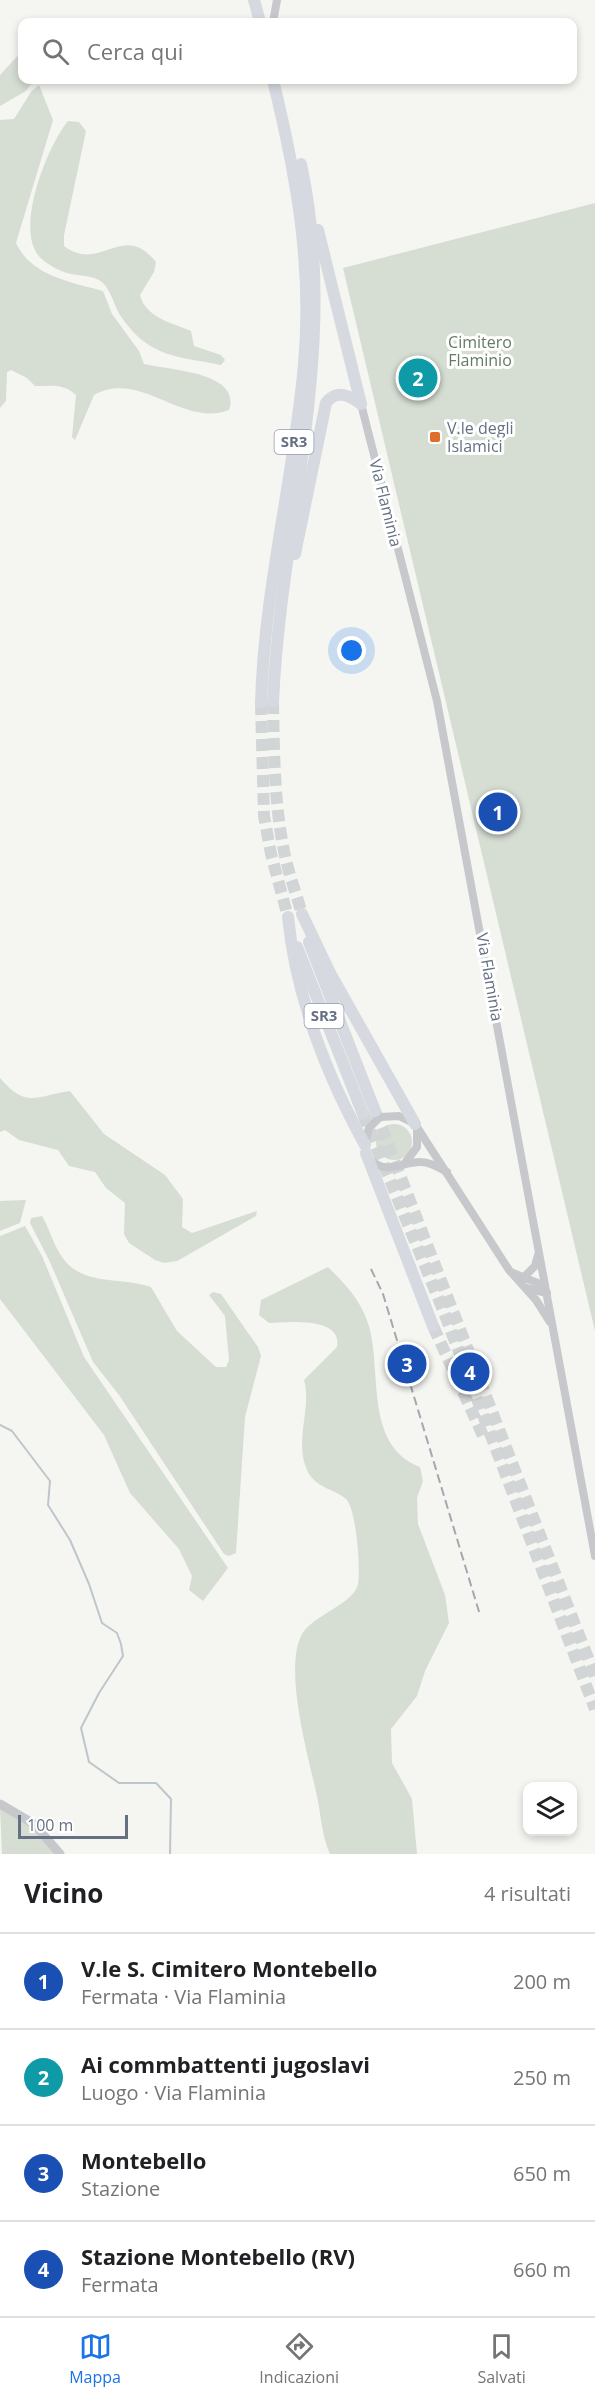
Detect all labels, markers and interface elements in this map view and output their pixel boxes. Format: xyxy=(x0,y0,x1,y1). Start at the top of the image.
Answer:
search box xyxy=(18,18,577,84)
icon: search xyxy=(39,35,72,68)
text: Cerca qui xyxy=(87,36,183,66)
park label: Cimitero Flaminio xyxy=(448,331,512,371)
pin: 2 xyxy=(398,356,438,400)
place label: V.le degli Islamici xyxy=(447,417,513,457)
road number: SR3 xyxy=(274,430,314,454)
marker: V.le degli Islamici xyxy=(428,430,442,444)
street label: Via Flaminia xyxy=(365,457,407,549)
your location xyxy=(337,636,366,665)
pin: 1 xyxy=(478,790,518,834)
street label: Via Flaminia xyxy=(471,931,509,1023)
road number: SR3 xyxy=(304,1004,344,1028)
pin: 3 xyxy=(388,1342,426,1386)
pin: 4 xyxy=(450,1350,490,1394)
map controls xyxy=(523,1782,577,1836)
button: layers xyxy=(523,1782,577,1836)
scale bar xyxy=(18,1812,128,1840)
text: 100 m xyxy=(27,1814,73,1836)
text: Vicino xyxy=(24,1875,103,1911)
text: 4 risultati xyxy=(484,1880,571,1907)
text: V.le S. Cimitero Montebello xyxy=(81,1953,377,1983)
text: 1 xyxy=(38,1968,49,1995)
text: 200 m xyxy=(513,1968,571,1995)
text: Fermata · Via Flaminia xyxy=(81,1983,286,2010)
text: Ai commbattenti jugoslavi xyxy=(81,2049,370,2079)
text: 2 xyxy=(38,2064,49,2091)
text: 250 m xyxy=(513,2064,571,2091)
text: Luogo · Via Flaminia xyxy=(81,2079,266,2106)
text: Montebello xyxy=(81,2145,206,2175)
text: 3 xyxy=(38,2160,49,2187)
text: 650 m xyxy=(513,2160,571,2187)
text: Stazione xyxy=(81,2175,160,2202)
text: Stazione Montebello (RV) xyxy=(81,2241,355,2271)
text: 4 xyxy=(38,2256,49,2283)
text: 660 m xyxy=(513,2256,571,2283)
text: Fermata xyxy=(81,2271,159,2298)
tab: Mappa xyxy=(69,2330,121,2388)
tab: Indicazioni xyxy=(259,2330,339,2388)
tab: Salvati xyxy=(477,2330,526,2388)

